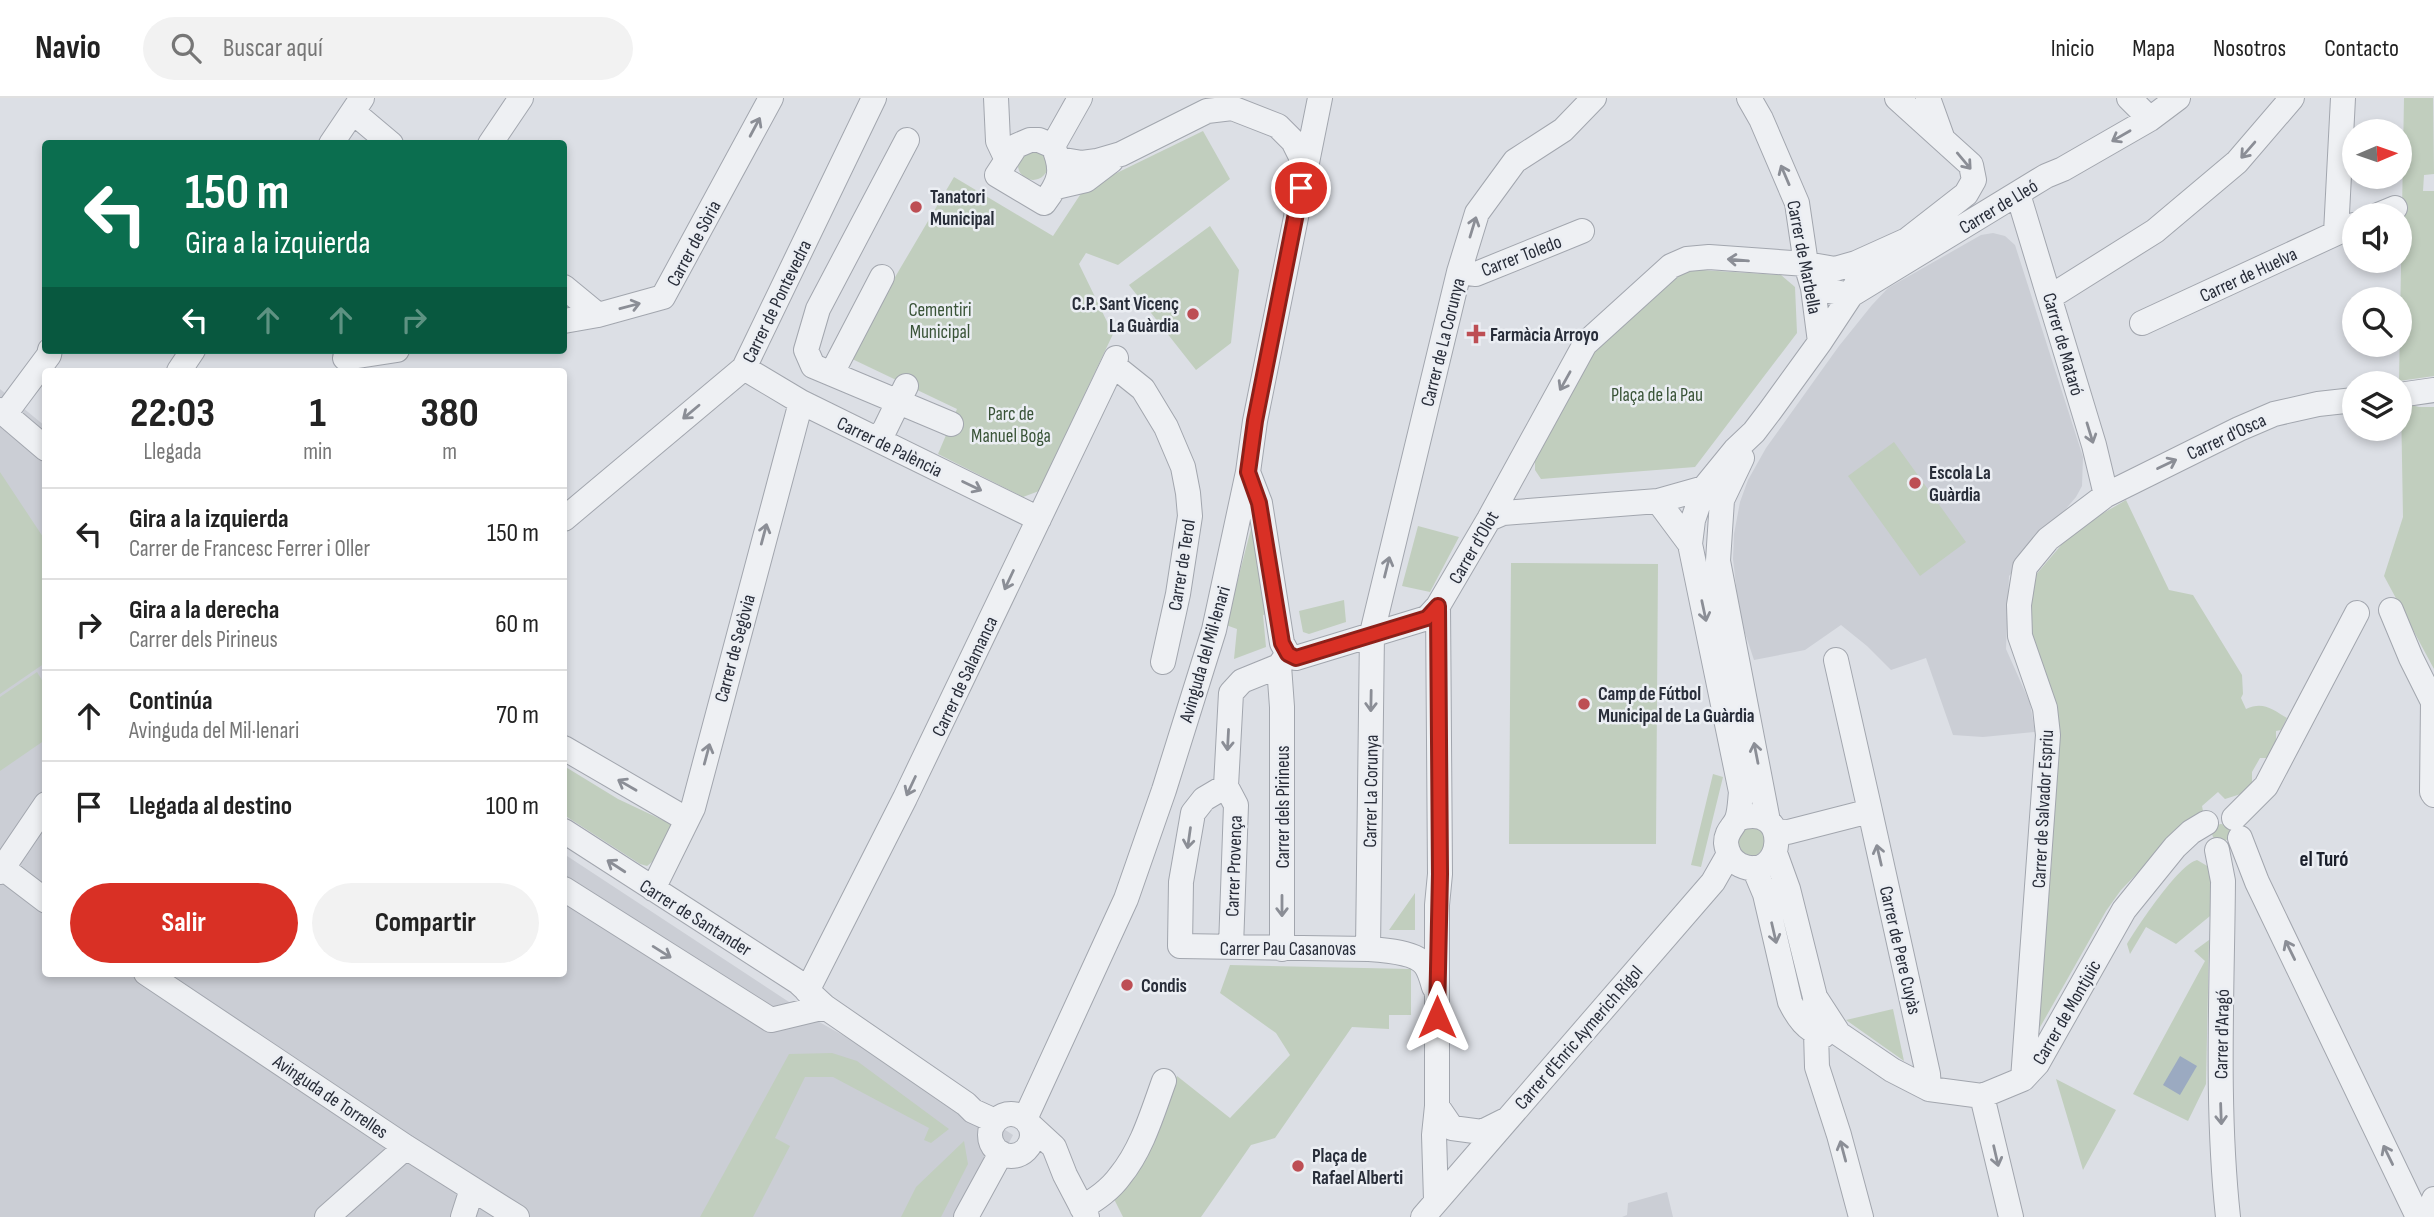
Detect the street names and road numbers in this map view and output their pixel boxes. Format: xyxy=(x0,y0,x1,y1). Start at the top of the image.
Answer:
street label: Carrer de Lleó xyxy=(1955,175,2042,240)
street label: Carrer de Sòria xyxy=(662,197,727,291)
street label: Carrer de Marbella xyxy=(1781,198,1826,316)
street label: Carrer Toledo xyxy=(1478,231,1565,282)
street label: Carrer de Pontevedra xyxy=(738,236,817,367)
street label: Carrer de Huelva xyxy=(2196,243,2301,308)
street label: Carrer de La Corunya xyxy=(1416,276,1471,409)
street label: Carrer de Mataró xyxy=(2037,290,2088,399)
street label: Carrer d'Osca xyxy=(2183,409,2270,466)
street label: Carrer de Palència xyxy=(833,412,946,483)
street label: Carrer d'Olot xyxy=(1444,507,1504,588)
street label: Carrer de Terol xyxy=(1164,518,1201,613)
street label: Avinguda del Mil·lenari xyxy=(1175,584,1236,726)
street label: Carrer de Segòvia xyxy=(710,592,761,705)
street label: Carrer de Salamanca xyxy=(927,613,1003,740)
street label: Carrer de Salvador Espriu xyxy=(2028,729,2059,889)
street label: Carrer La Corunya xyxy=(1359,734,1384,848)
street label: Carrer dels Pirineus xyxy=(1272,745,1295,868)
street label: Carrer Provença xyxy=(1221,815,1248,917)
street label: Carrer de Santander xyxy=(635,875,756,962)
street label: Carrer de Pere Cuyàs xyxy=(1874,884,1926,1017)
street label: Carrer Pau Casanovas xyxy=(1220,938,1356,961)
street label: Carrer de Montjuïc xyxy=(2028,956,2107,1069)
street label: Carrer d'Enric Aymerich Rigol xyxy=(1510,961,1648,1115)
street label: Carrer d'Aragó xyxy=(2210,989,2235,1079)
street label: Avinguda de Torrelles xyxy=(268,1050,392,1144)

